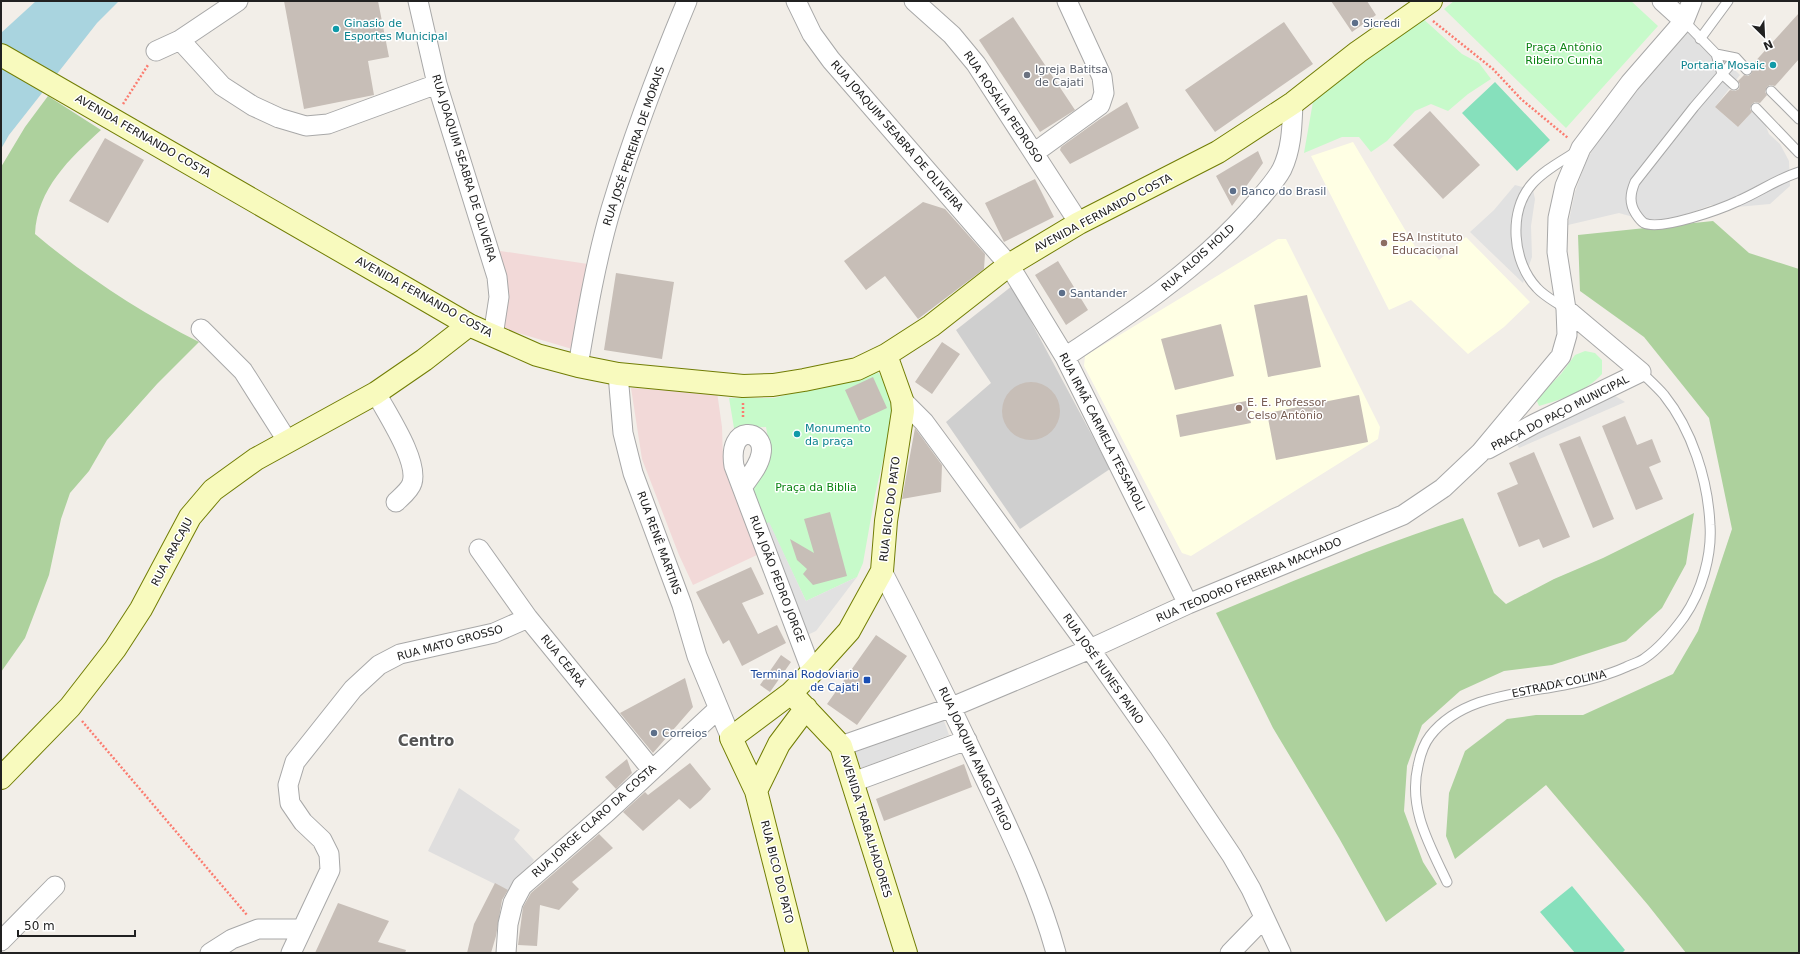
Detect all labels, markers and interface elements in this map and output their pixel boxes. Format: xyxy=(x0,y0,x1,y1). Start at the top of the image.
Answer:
north arrow xyxy=(1744,16,1784,56)
place label: Ginasio de Esportes Municipal xyxy=(344,17,448,43)
place label: Sicredi xyxy=(1363,17,1400,30)
marker: Sicredi xyxy=(1350,18,1360,28)
marker: Ginasio de Esportes Municipal xyxy=(331,24,341,34)
text: N xyxy=(1761,37,1775,52)
park label: Praça Antônio Ribeiro Cunha xyxy=(1525,41,1603,67)
street label: RUA ROSÁLIA PEDROSO xyxy=(961,49,1046,166)
street label: RUA JOAQUIM SEABRA DE OLIVEIRA xyxy=(828,58,966,214)
place label: Portaria Mosaic xyxy=(1681,59,1765,72)
marker: Portaria Mosaic xyxy=(1768,60,1778,70)
place label: Igreja Batitsa de Cajati xyxy=(1035,63,1108,89)
street label: RUA JOSÉ PEREIRA DE MORAIS xyxy=(601,65,667,227)
marker: Igreja Batitsa de Cajati xyxy=(1022,70,1032,80)
street label: RUA JOAQUIM SEABRA DE OLIVEIRA xyxy=(429,73,499,264)
street label: AVENIDA FERNANDO COSTA xyxy=(73,92,213,180)
street label: AVENIDA FERNANDO COSTA xyxy=(1032,171,1175,255)
place label: Banco do Brasil xyxy=(1241,185,1326,198)
marker: Banco do Brasil xyxy=(1228,186,1238,196)
street label: RUA ALOIS HOLD xyxy=(1159,222,1237,294)
place label: ESA Instituto Educacional xyxy=(1392,231,1463,257)
marker: ESA Instituto Educacional xyxy=(1379,238,1389,248)
street label: AVENIDA FERNANDO COSTA xyxy=(353,254,495,340)
place label: Santander xyxy=(1070,287,1127,300)
marker: Santander xyxy=(1057,288,1067,298)
street label: RUA IRMÃ CARMELA TESSAROLI xyxy=(1056,351,1148,513)
street label: PRAÇA DO PAÇO MUNICIPAL xyxy=(1489,372,1632,454)
place label: E. E. Professor Celso Antônio xyxy=(1247,396,1326,422)
marker: E. E. Professor Celso Antônio xyxy=(1234,403,1244,413)
place label: Monumento da praça xyxy=(805,422,871,448)
marker: Monumento da praça xyxy=(792,429,802,439)
street label: RUA BICO DO PATO xyxy=(877,455,903,562)
park label: Praça da Biblia xyxy=(775,481,857,494)
street label: RUA RENÊ MARTINS xyxy=(634,490,684,596)
street label: RUA JOÃO PEDRO JORGE xyxy=(747,514,807,644)
street label: RUA ARACAJU xyxy=(149,516,195,588)
street label: RUA TEODORO FERREIRA MACHADO xyxy=(1154,535,1344,625)
street label: RUA JOSÉ NUNES PAINO xyxy=(1060,611,1146,727)
street label: RUA MATO GROSSO xyxy=(396,623,505,663)
street label: RUA CEARÁ xyxy=(538,632,588,690)
place label: Terminal Rodoviario de Cajati xyxy=(750,668,859,694)
street label: ESTRADA COLINA xyxy=(1511,668,1608,700)
marker: Terminal Rodoviario de Cajati xyxy=(862,675,872,685)
street label: RUA JOAQUIM ANAGO TRIGO xyxy=(936,685,1014,833)
place label: Correios xyxy=(662,727,708,740)
marker: Correios xyxy=(649,728,659,738)
district label: Centro xyxy=(398,732,454,750)
street label: AVENIDA TRABALHADORES xyxy=(838,753,894,899)
street label: RUA JORGE CLARO DA COSTA xyxy=(529,761,659,880)
street label: RUA BICO DO PATO xyxy=(758,819,796,925)
scale bar xyxy=(18,912,135,938)
text: 50 m xyxy=(24,919,55,933)

